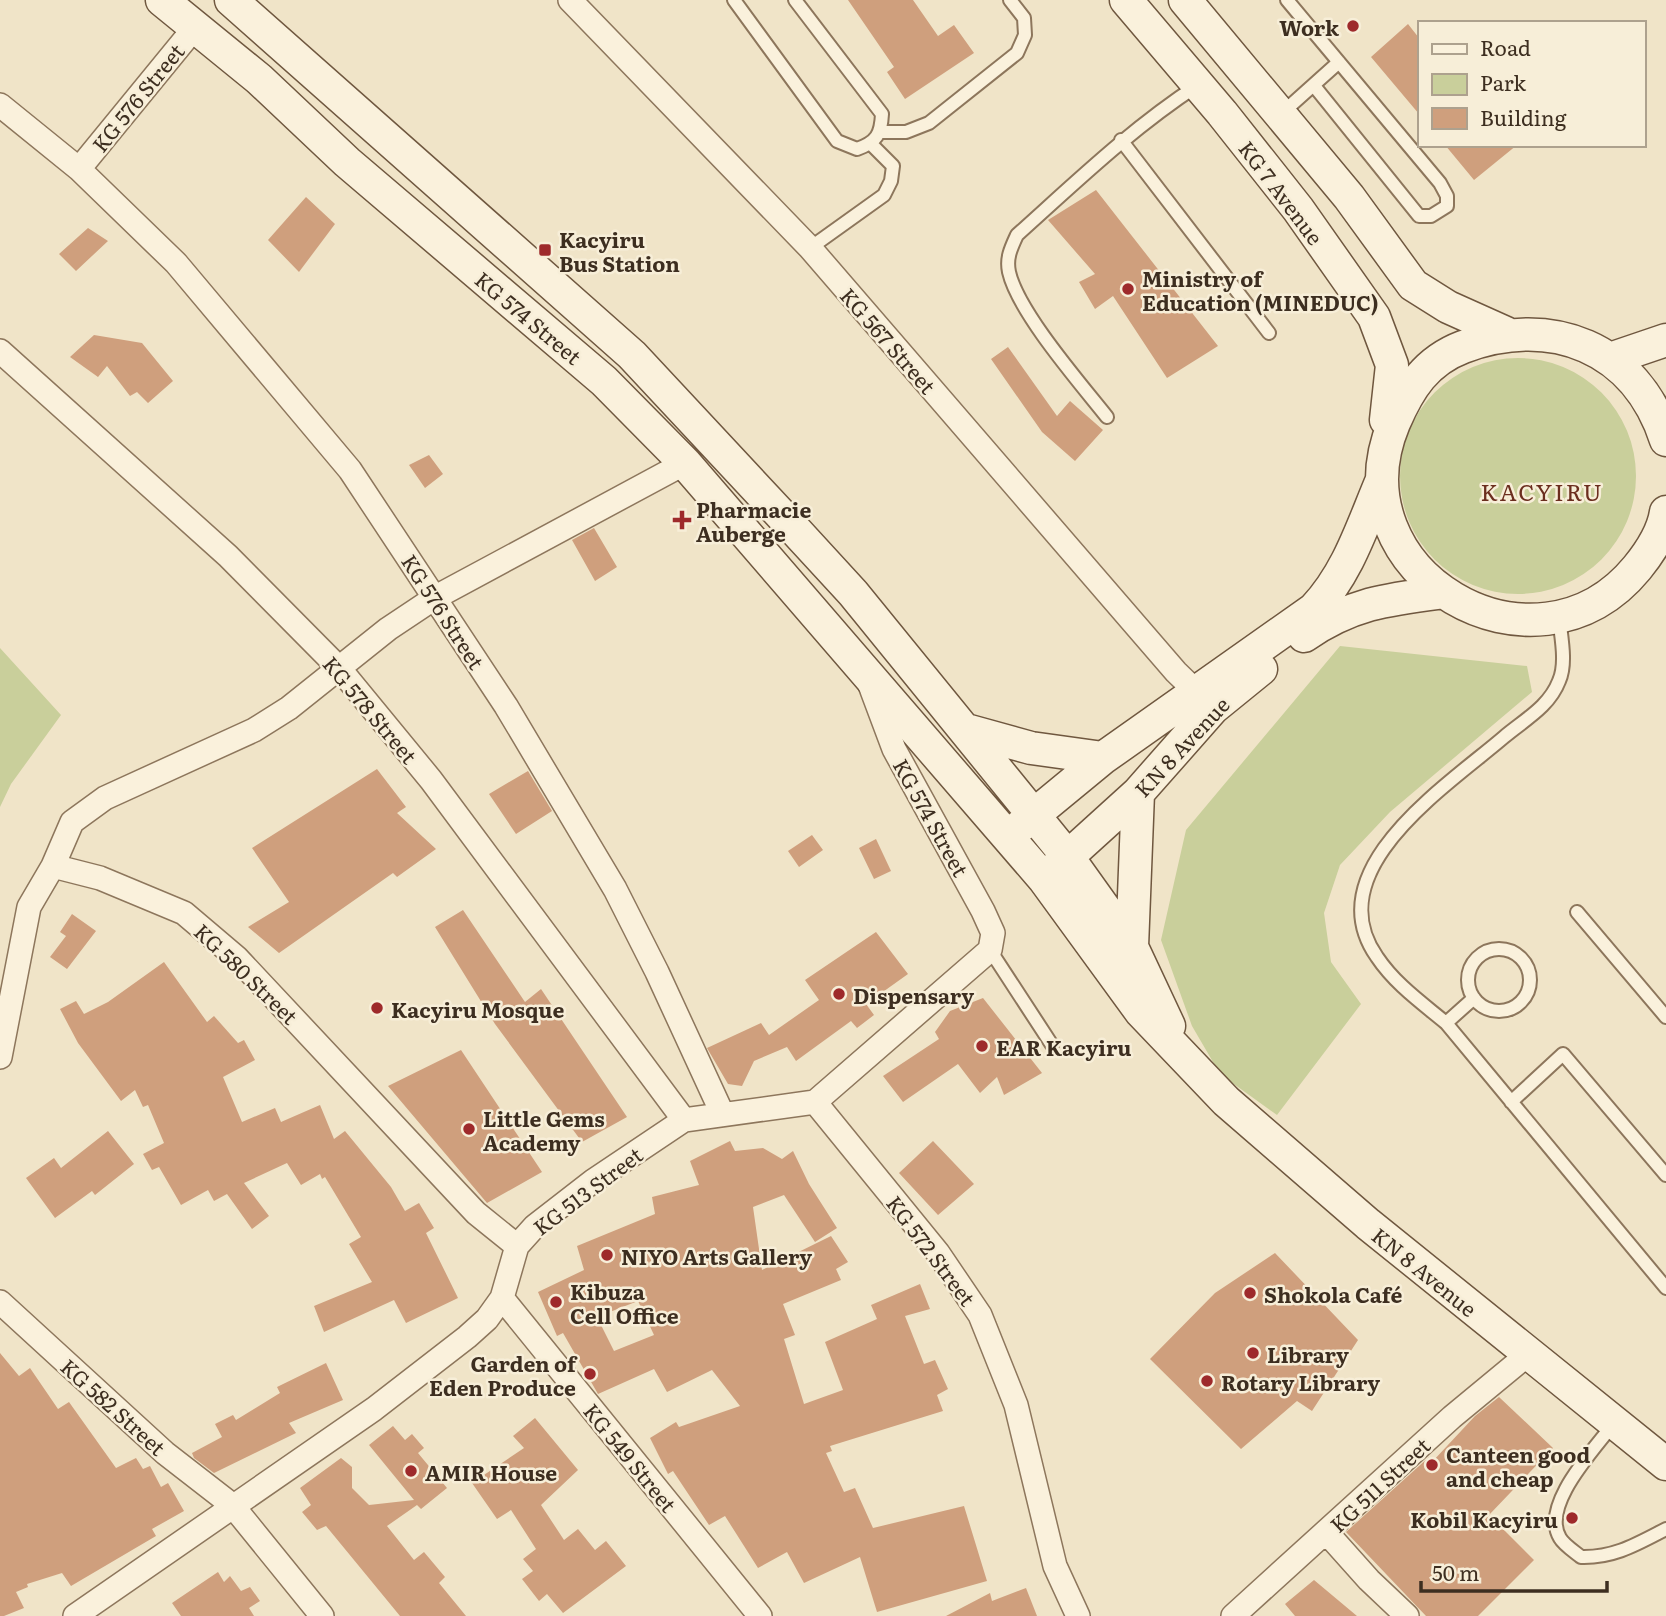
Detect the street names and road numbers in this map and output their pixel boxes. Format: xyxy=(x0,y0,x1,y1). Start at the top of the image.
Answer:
street label: KG 576 Street xyxy=(84,36,191,158)
street label: KG 7 Avenue xyxy=(1232,133,1332,251)
street label: KG 574 Street xyxy=(469,263,589,371)
street label: KG 567 Street xyxy=(834,280,944,400)
street label: KG 576 Street xyxy=(395,547,493,675)
street label: KG 578 Street xyxy=(317,648,426,770)
street label: KN 8 Avenue xyxy=(1126,689,1236,803)
street label: KG 574 Street xyxy=(887,752,977,882)
street label: KG 580 Street xyxy=(188,915,306,1031)
street label: KG 513 Street xyxy=(526,1138,649,1241)
street label: KG 572 Street xyxy=(880,1188,984,1312)
street label: KN 8 Avenue xyxy=(1366,1219,1484,1323)
street label: KG 582 Street xyxy=(55,1350,174,1462)
street label: KG 549 Street xyxy=(577,1396,685,1519)
street label: KG 511 Street xyxy=(1322,1429,1436,1539)

